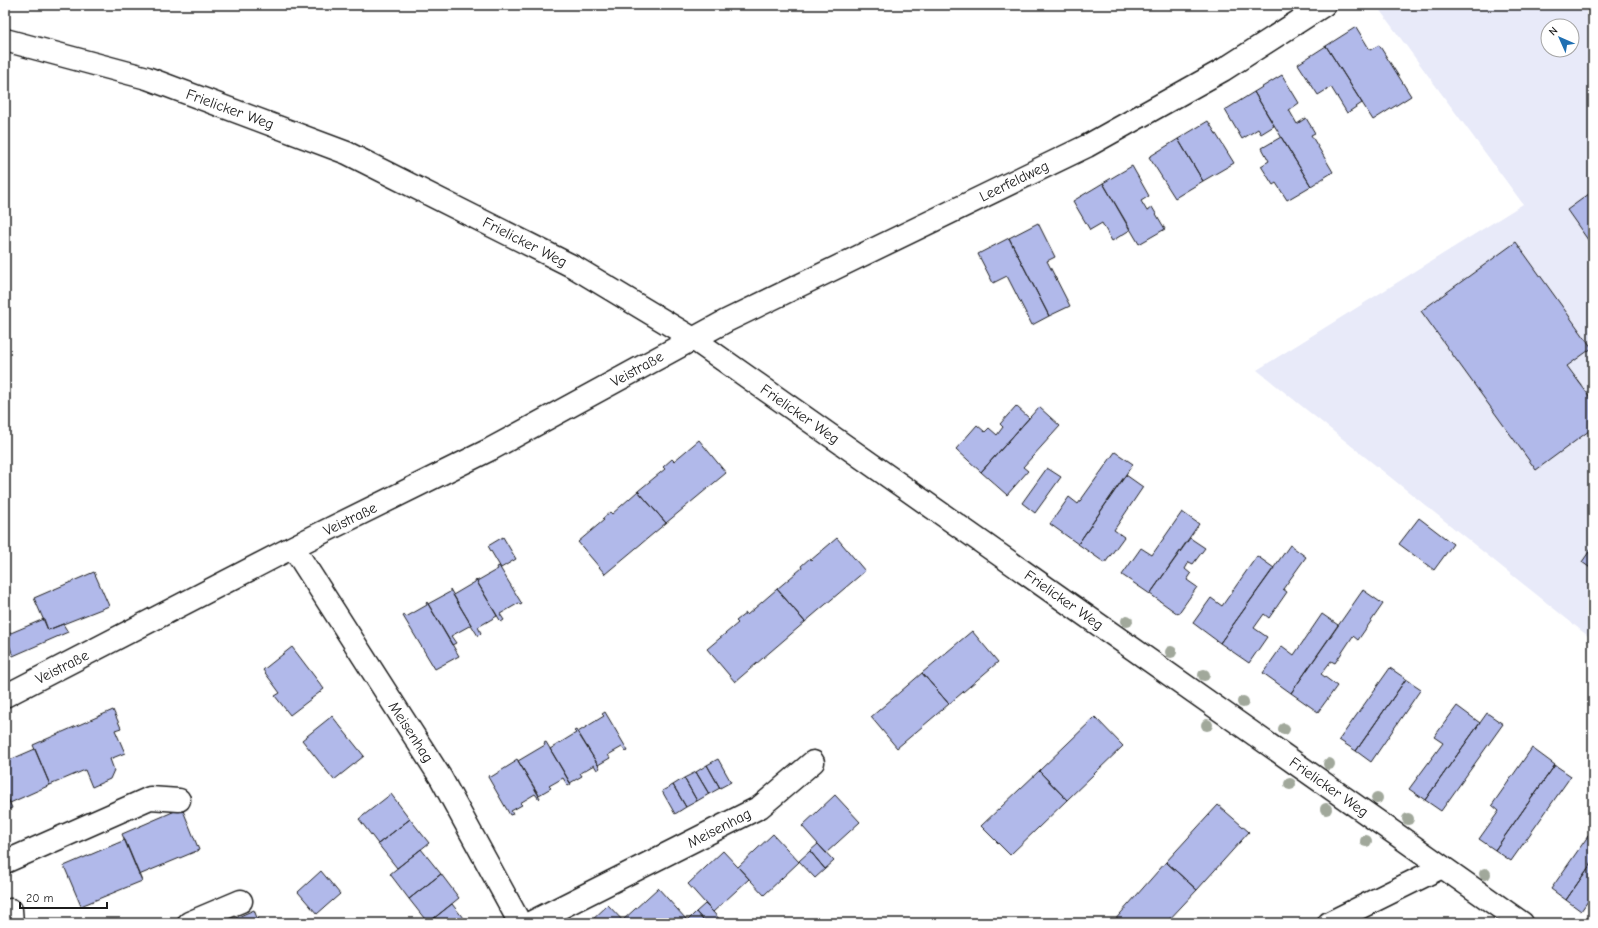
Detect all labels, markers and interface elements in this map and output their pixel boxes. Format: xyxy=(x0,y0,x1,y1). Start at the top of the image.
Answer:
north arrow xyxy=(1540,18,1580,58)
text: N xyxy=(1546,24,1560,38)
street label: Frielicker Weg xyxy=(184,85,276,133)
street label: Leerfeldweg xyxy=(976,156,1052,206)
street label: Frielicker Weg xyxy=(480,213,570,271)
street label: Veistraße xyxy=(608,347,667,391)
street label: Frielicker Weg xyxy=(757,380,843,448)
street label: Veistraße xyxy=(320,498,380,540)
street label: Frielicker Weg xyxy=(1021,566,1107,634)
street label: Veistraße xyxy=(32,646,92,688)
street label: Meisenhag xyxy=(385,698,437,766)
street label: Frielicker Weg xyxy=(1286,753,1372,821)
street label: Meisenhag xyxy=(684,804,754,852)
scale bar xyxy=(20,884,107,910)
text: 20 m xyxy=(26,891,54,905)

